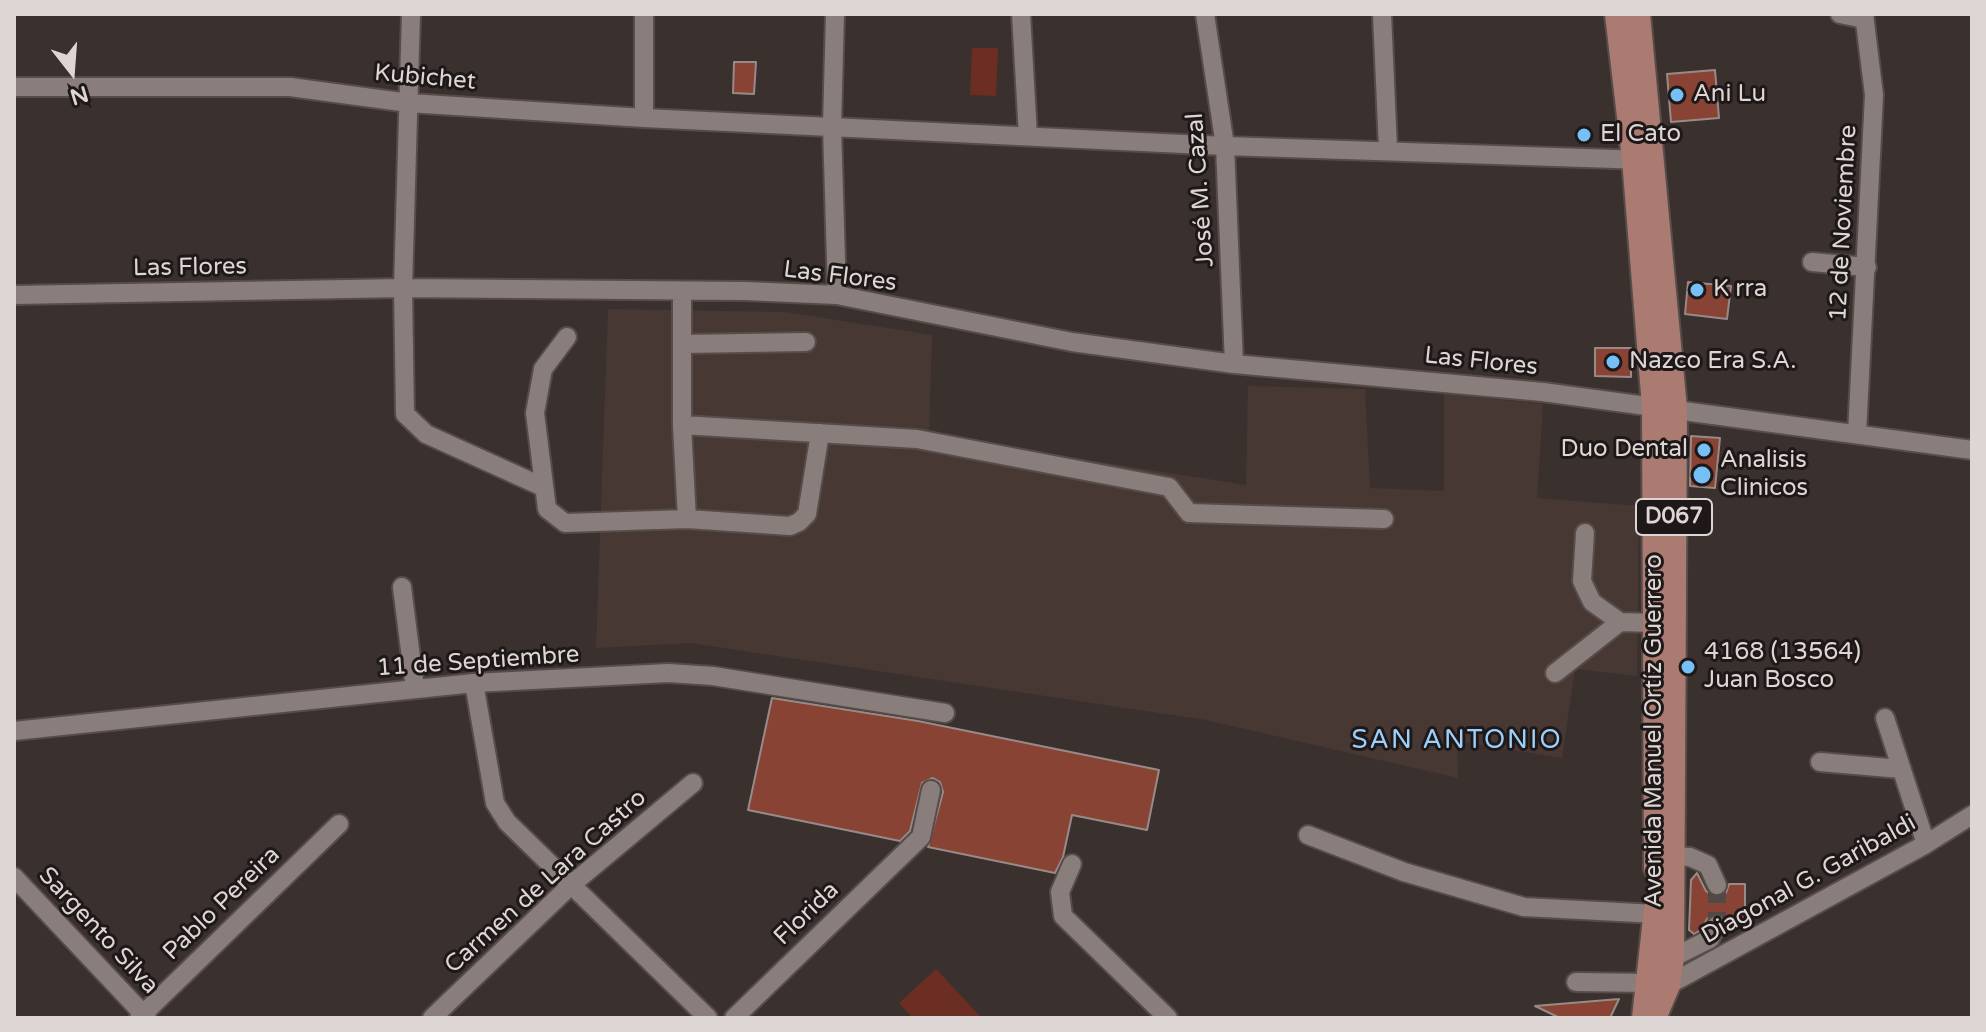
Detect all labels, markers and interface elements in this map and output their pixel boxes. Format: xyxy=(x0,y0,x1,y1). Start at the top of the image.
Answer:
north arrow xyxy=(32,32,112,112)
street label: Kubichet xyxy=(373,59,477,97)
text: N xyxy=(67,80,91,110)
place label: Ani Lu xyxy=(1693,81,1766,109)
marker: Ani Lu xyxy=(1668,86,1686,104)
street label: José M. Cazal xyxy=(1181,112,1221,268)
place label: El Cato xyxy=(1600,121,1681,149)
street label: 12 de Noviembre xyxy=(1824,124,1864,322)
marker: El Cato xyxy=(1575,126,1593,144)
street label: Las Flores xyxy=(133,253,247,283)
street label: Las Flores xyxy=(782,256,898,298)
place label: K rra xyxy=(1713,276,1767,304)
marker: K rra xyxy=(1688,281,1706,299)
street label: Las Flores xyxy=(1423,342,1539,382)
place label: Nazco Era S.A. xyxy=(1629,348,1796,376)
marker: Nazco Era S.A. xyxy=(1604,353,1622,371)
place label: Duo Dental xyxy=(1561,436,1688,464)
marker: Duo Dental xyxy=(1695,441,1713,459)
place label: Analisis Clinicos xyxy=(1720,447,1808,503)
marker: Analisis Clinicos xyxy=(1691,464,1713,486)
road number: D067 xyxy=(1636,499,1712,535)
street label: Avenida Manuel Ortíz Guerrero xyxy=(1641,554,1669,908)
place label: 4168 (13564) Juan Bosco xyxy=(1704,639,1861,695)
street label: 11 de Septiembre xyxy=(376,641,580,683)
marker: 4168 (13564) Juan Bosco xyxy=(1679,658,1697,676)
district label: SAN ANTONIO xyxy=(1351,725,1563,757)
street label: Carmen de Lara Castro xyxy=(439,784,653,980)
street label: Diagonal G. Garibaldi xyxy=(1697,809,1921,951)
street label: Pablo Pereira xyxy=(158,841,286,967)
street label: Sargento Silva xyxy=(32,862,164,1000)
street label: Florida xyxy=(769,876,845,952)

